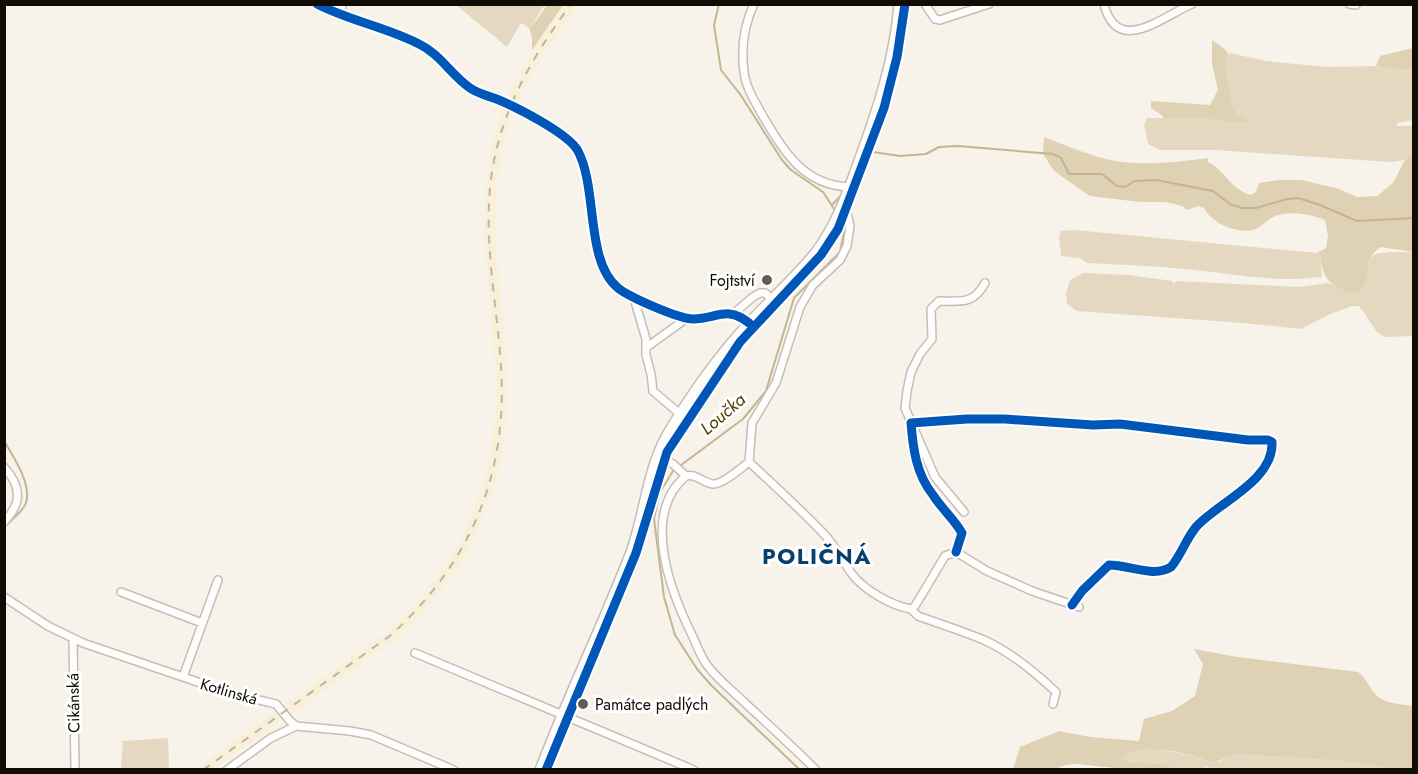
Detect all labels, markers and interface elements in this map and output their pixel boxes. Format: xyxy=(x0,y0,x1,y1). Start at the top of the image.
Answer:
place label: Fojtství xyxy=(709,269,756,292)
marker: Fojtství xyxy=(760,273,774,287)
water label: Loučka xyxy=(695,387,751,441)
district label: POLIČNÁ xyxy=(762,540,872,572)
street label: Kotlinská xyxy=(198,672,260,711)
street label: Cikánská xyxy=(61,673,86,733)
place label: Památce padlých xyxy=(595,693,708,716)
marker: Památce padlých xyxy=(576,697,590,711)

